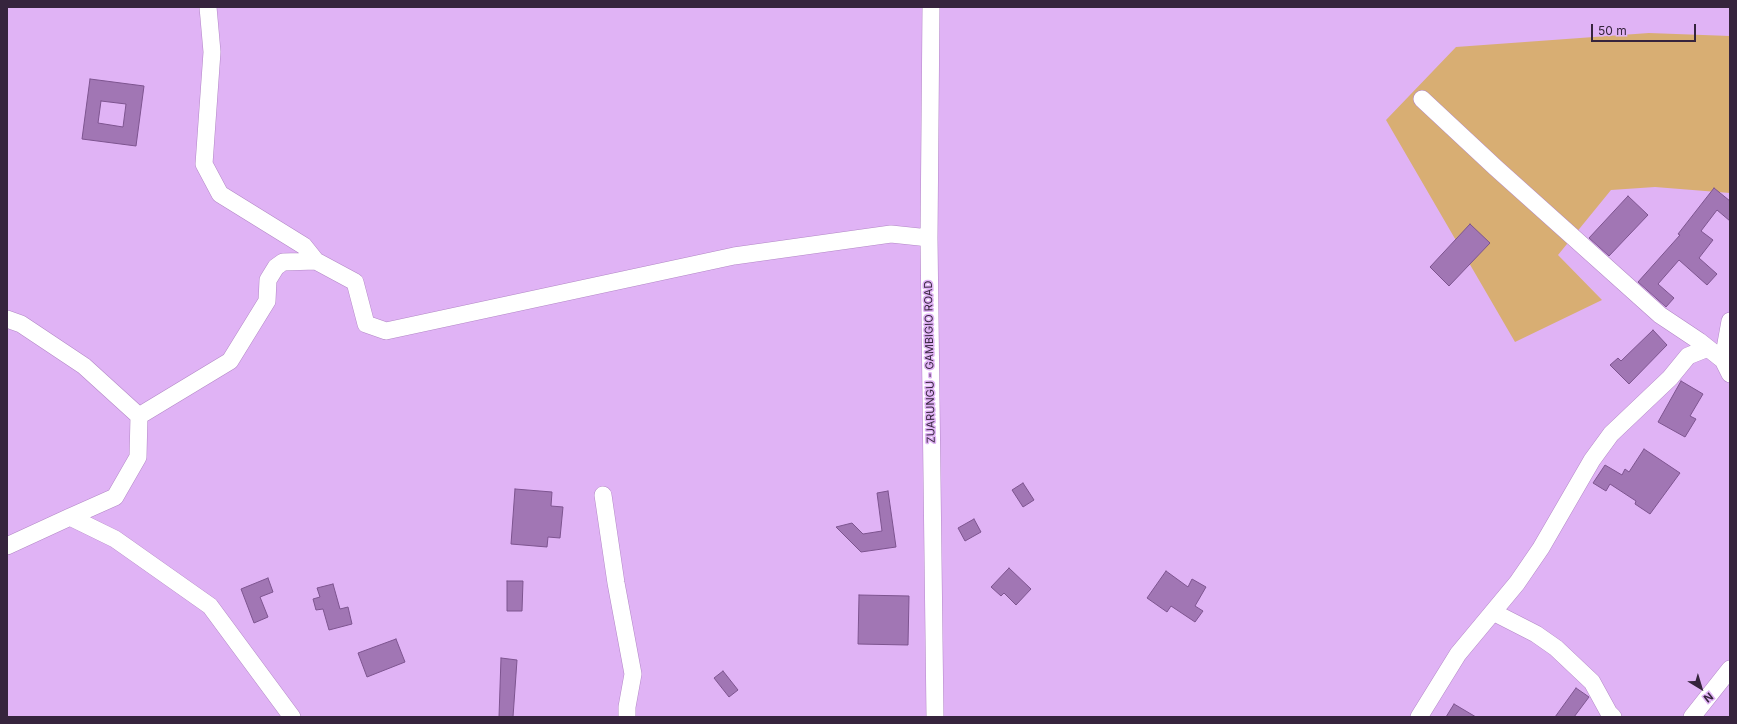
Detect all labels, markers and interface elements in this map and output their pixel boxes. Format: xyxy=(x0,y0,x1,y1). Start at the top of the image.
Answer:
scale bar xyxy=(1593,16,1698,42)
text: 50 m xyxy=(1598,23,1627,38)
street label: ZUARUNGU - GAMBIGIO ROAD xyxy=(922,281,938,443)
north arrow xyxy=(1681,668,1721,708)
text: N xyxy=(1701,689,1716,706)

